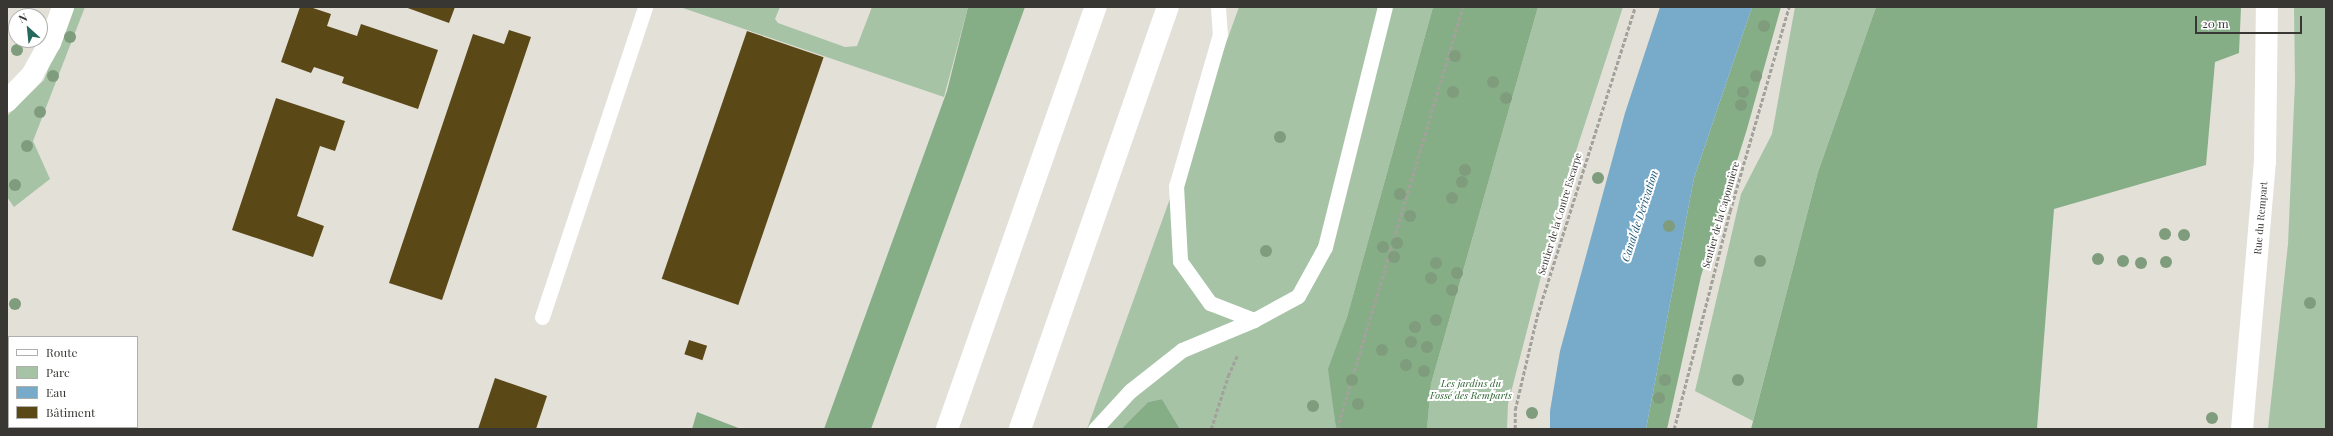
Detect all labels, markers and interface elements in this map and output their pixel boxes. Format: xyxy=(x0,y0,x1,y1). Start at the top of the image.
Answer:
north arrow xyxy=(8,8,48,48)
scale bar xyxy=(2197,8,2304,34)
text: N xyxy=(16,9,30,26)
text: 20 m xyxy=(2202,15,2229,31)
street label: Sentier de la Contre Escarpe xyxy=(1536,151,1584,277)
street label: Sentier de la Caponnière xyxy=(1700,160,1742,270)
water label: Canal de Dérivation xyxy=(1619,168,1661,264)
street label: Rue du Rempart xyxy=(2252,181,2270,255)
legend xyxy=(8,336,138,428)
text: Route xyxy=(46,344,78,360)
text: Parc xyxy=(46,364,70,380)
park label: Les jardins du Fossé des Remparts xyxy=(1430,377,1512,400)
text: Eau xyxy=(46,384,66,400)
text: Bâtiment xyxy=(46,404,95,420)

